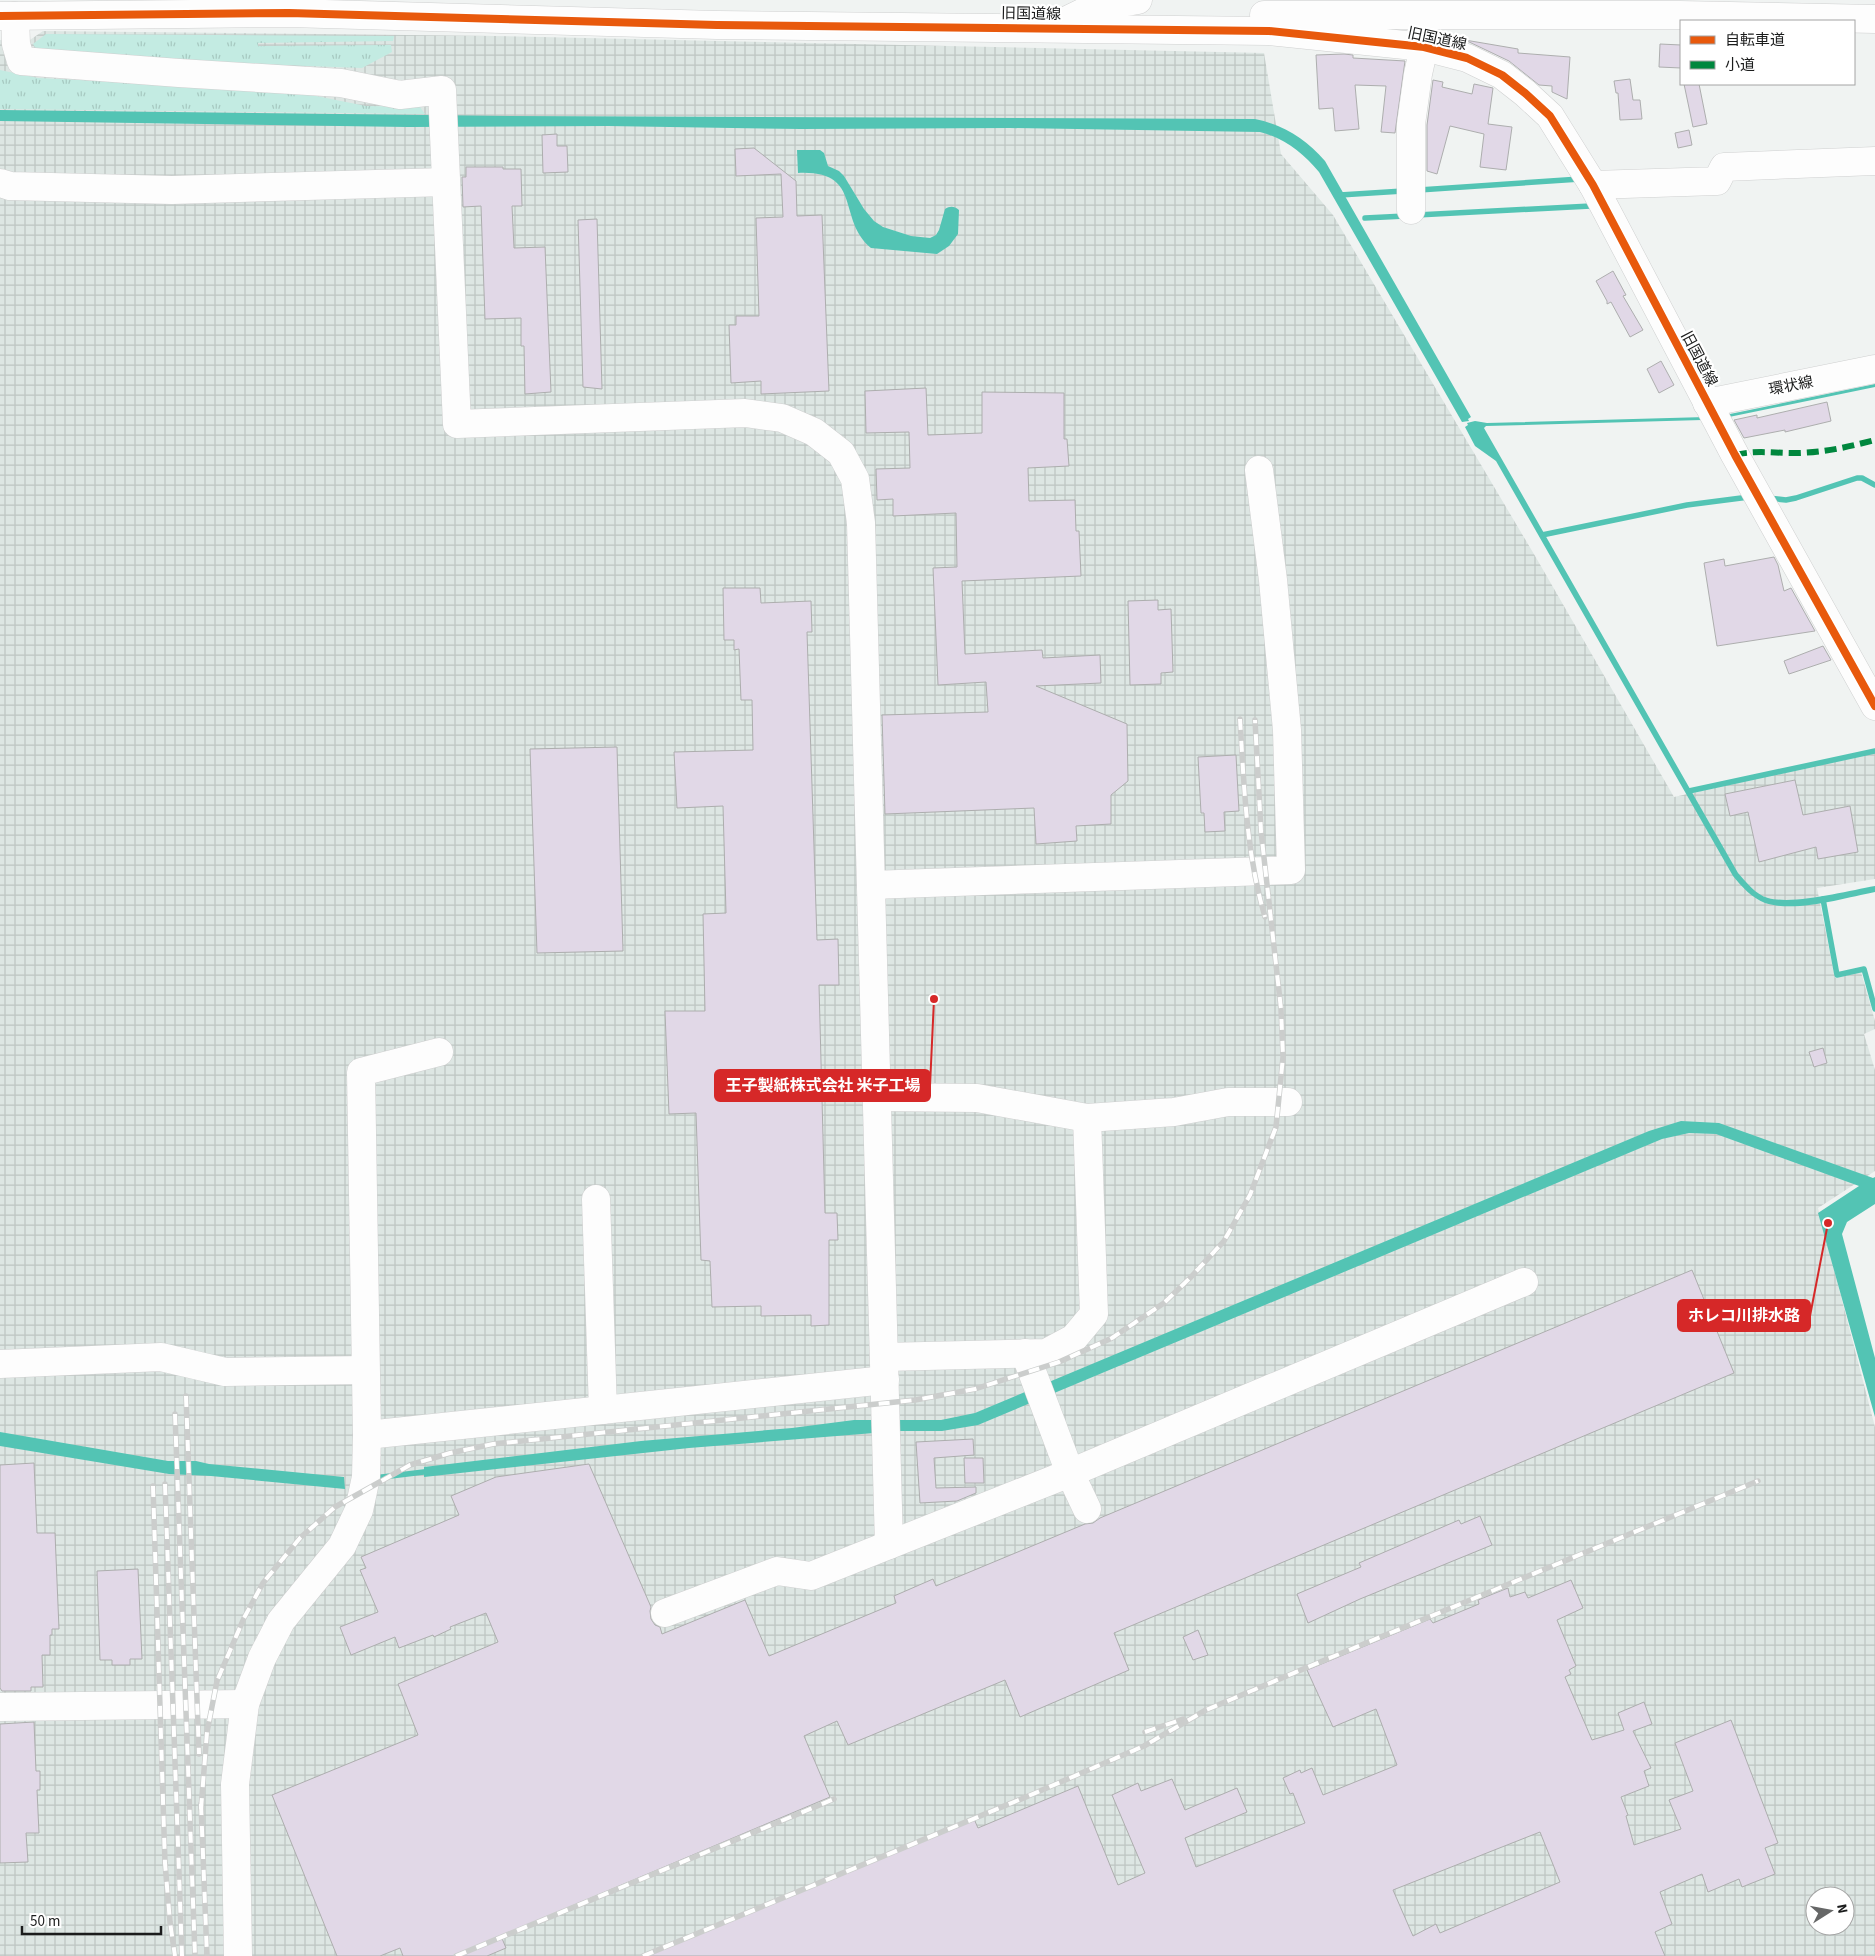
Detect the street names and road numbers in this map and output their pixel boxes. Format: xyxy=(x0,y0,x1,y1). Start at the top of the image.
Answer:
street label: 旧国道線 xyxy=(1001,3,1061,25)
street label: 旧国道線 xyxy=(1405,22,1469,56)
street label: 旧国道線 xyxy=(1676,328,1722,390)
street label: 環状線 xyxy=(1767,371,1815,401)

